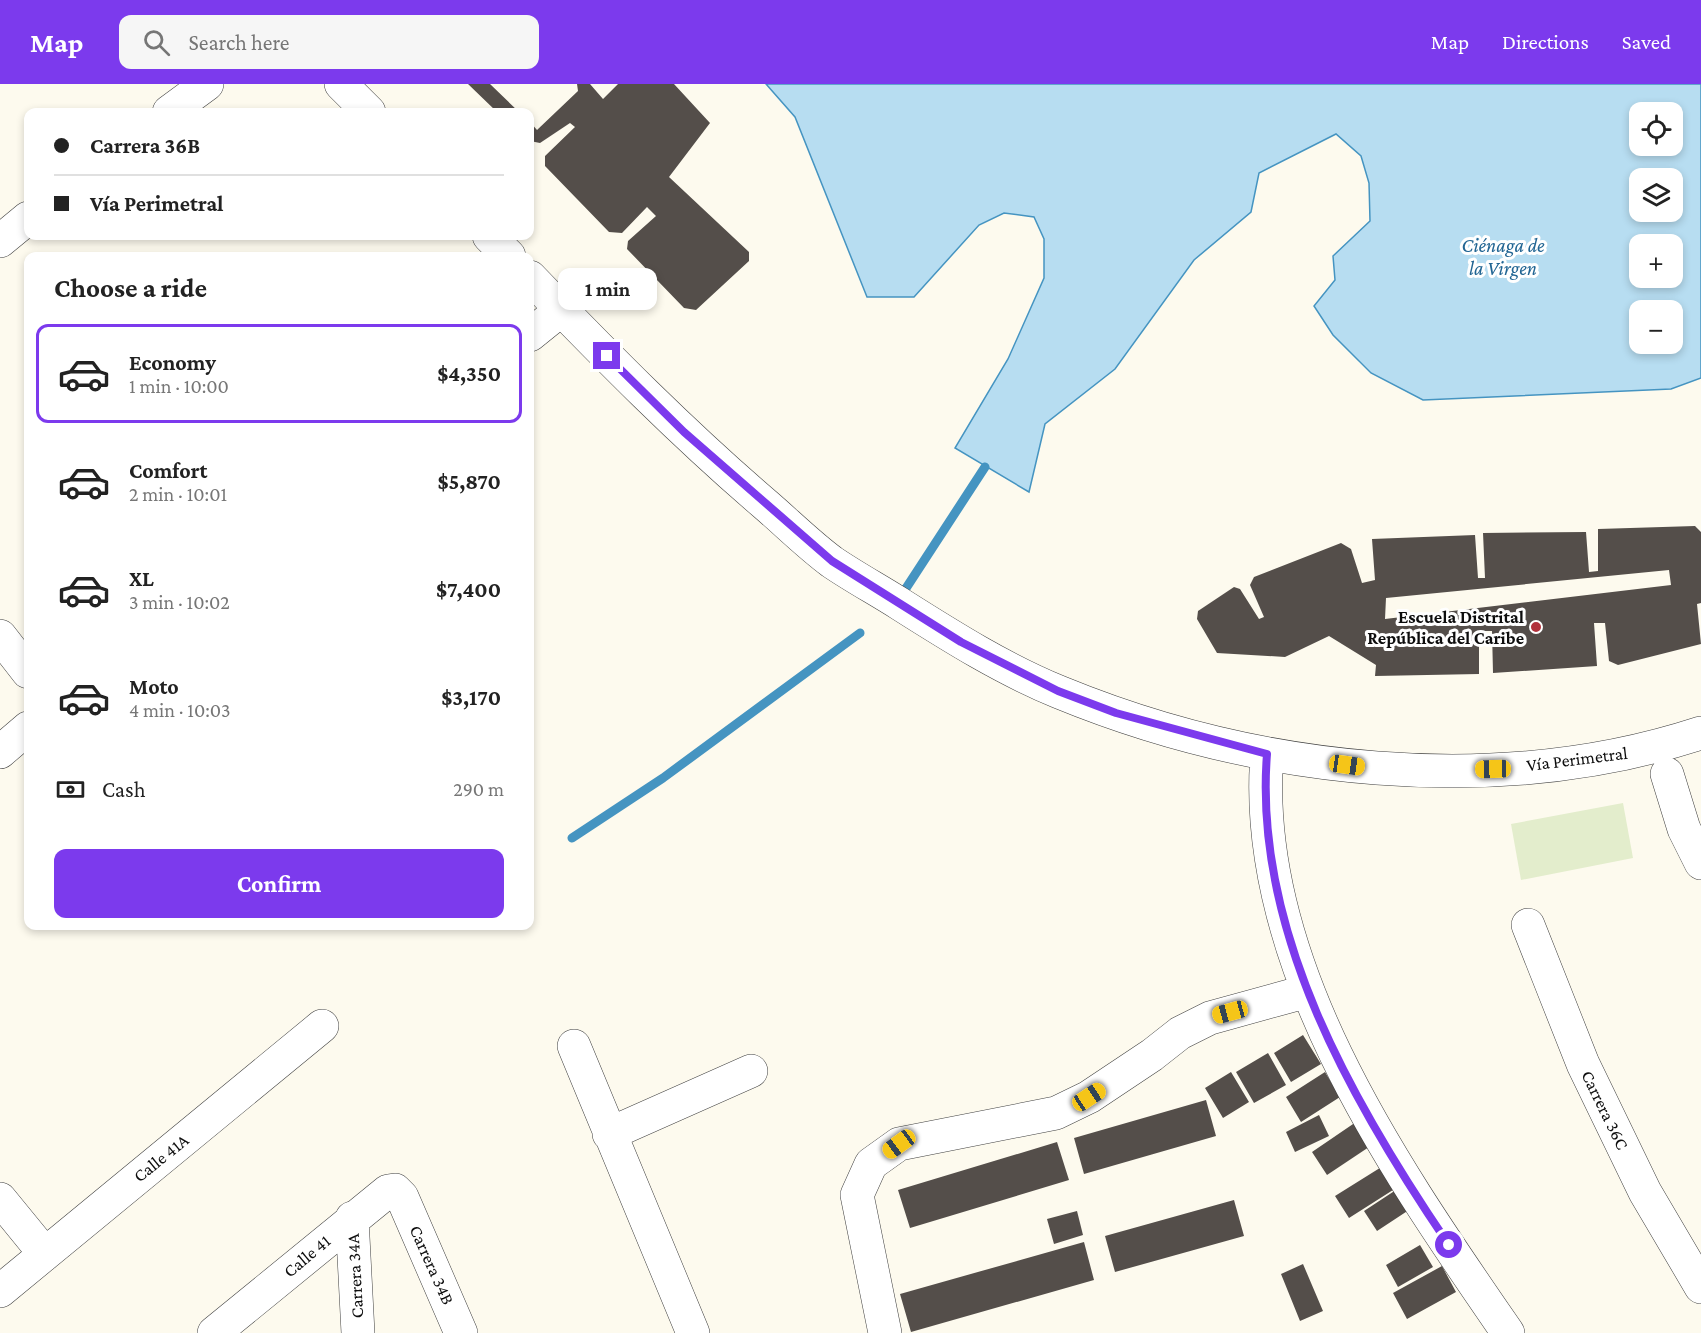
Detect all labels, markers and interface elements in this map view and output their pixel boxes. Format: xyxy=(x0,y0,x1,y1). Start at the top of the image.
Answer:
search box xyxy=(119,15,539,69)
icon: search xyxy=(140,26,173,59)
text: Map xyxy=(30,27,83,58)
text: Search here xyxy=(188,30,289,55)
text: Map xyxy=(1431,30,1469,54)
text: Directions xyxy=(1502,30,1589,54)
text: Saved xyxy=(1622,30,1671,54)
map controls xyxy=(1629,102,1683,354)
button: locate xyxy=(1629,102,1683,156)
text: Carrera 36B xyxy=(90,133,200,158)
button: layers xyxy=(1629,168,1683,222)
text: Vía Perimetral xyxy=(90,191,224,216)
water label: Ciénaga de la Virgen xyxy=(1461,234,1545,280)
button: + xyxy=(1629,234,1683,288)
callout: 1 min xyxy=(558,269,656,311)
text: Choose a ride xyxy=(54,273,207,303)
text: 1 min xyxy=(585,278,630,300)
button: − xyxy=(1629,300,1683,354)
route end xyxy=(593,342,620,369)
icon: car xyxy=(57,347,111,401)
text: Economy xyxy=(129,350,216,375)
text: $4,350 xyxy=(437,361,501,386)
text: 1 min · 10:00 xyxy=(129,375,229,397)
icon: car xyxy=(57,455,111,509)
text: Comfort xyxy=(129,458,207,483)
text: $5,870 xyxy=(438,469,501,494)
text: 2 min · 10:01 xyxy=(129,483,227,505)
icon: car xyxy=(57,563,111,617)
text: XL xyxy=(129,566,154,591)
text: $7,400 xyxy=(436,577,501,602)
text: 3 min · 10:02 xyxy=(129,591,230,613)
place label: Escuela Distrital República del Caribe xyxy=(1367,607,1524,648)
marker: Escuela Distrital República del Caribe xyxy=(1529,620,1543,634)
icon: car xyxy=(57,671,111,725)
text: Moto xyxy=(129,674,179,699)
text: $3,170 xyxy=(441,685,501,710)
text: 4 min · 10:03 xyxy=(129,699,230,721)
street label: Vía Perimetral xyxy=(1525,743,1629,775)
car xyxy=(1328,754,1366,776)
car xyxy=(1475,760,1511,778)
icon: cash xyxy=(54,773,87,806)
text: Cash xyxy=(102,777,146,802)
text: 290 m xyxy=(453,778,504,800)
button: Confirm xyxy=(54,849,504,918)
car xyxy=(1210,999,1250,1025)
street label: Carrera 36C xyxy=(1577,1067,1633,1153)
car xyxy=(1069,1080,1109,1114)
car xyxy=(879,1126,919,1162)
street label: Calle 41A xyxy=(129,1129,193,1186)
street label: Carrera 34B xyxy=(406,1222,458,1308)
street label: Calle 41 xyxy=(280,1231,334,1281)
route start xyxy=(1435,1231,1462,1258)
street label: Carrera 34A xyxy=(343,1232,367,1319)

